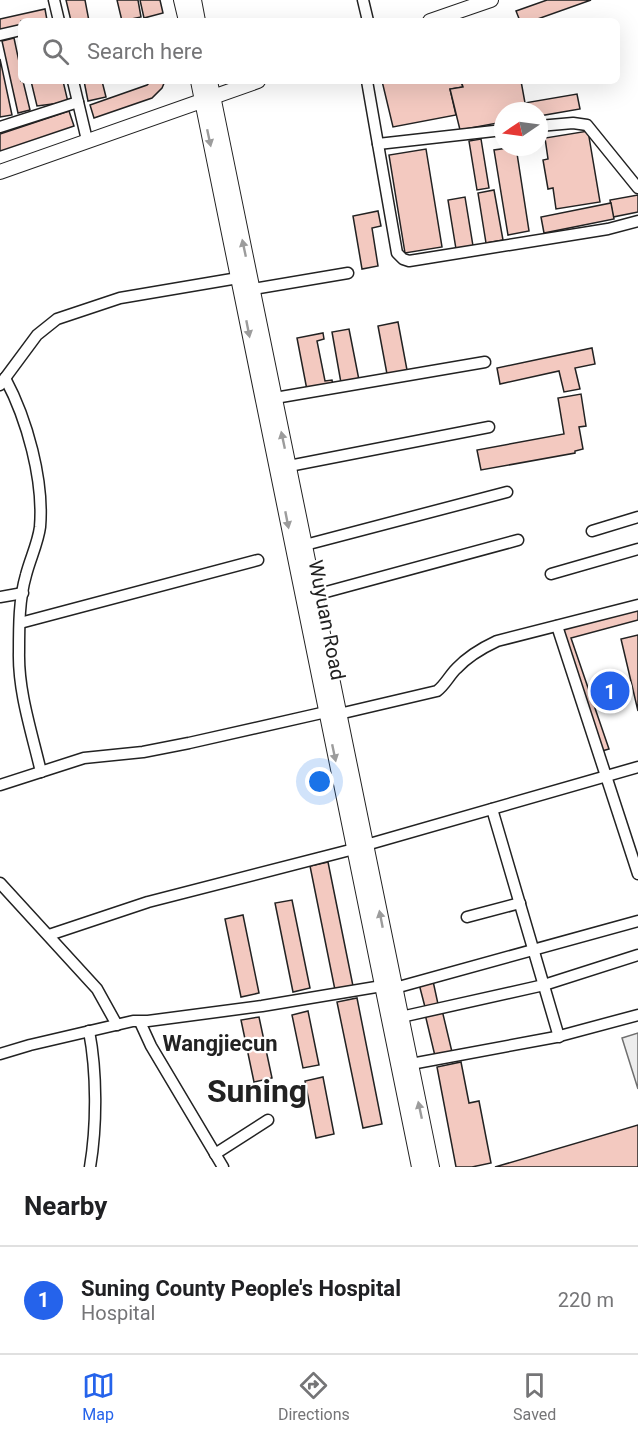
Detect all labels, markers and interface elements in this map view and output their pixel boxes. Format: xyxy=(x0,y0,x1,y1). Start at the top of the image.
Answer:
search box xyxy=(18,18,620,84)
icon: search xyxy=(39,35,72,68)
text: Search here xyxy=(87,39,203,64)
north arrow xyxy=(494,102,548,156)
one-way arrow xyxy=(205,129,215,148)
one-way arrow xyxy=(239,239,248,258)
one-way arrow xyxy=(244,320,253,339)
one-way arrow xyxy=(278,430,287,449)
one-way arrow xyxy=(283,511,292,530)
street label: Wuyuan Road xyxy=(304,558,350,682)
pin: 1 xyxy=(590,668,630,714)
one-way arrow xyxy=(330,743,340,762)
your location xyxy=(305,767,334,796)
one-way arrow xyxy=(376,909,385,928)
district label: Wangjiecun xyxy=(162,1031,278,1056)
district label: Suning xyxy=(207,1072,307,1110)
one-way arrow xyxy=(415,1100,424,1119)
text: Nearby xyxy=(24,1191,107,1221)
text: Suning County People's Hospital xyxy=(81,1276,401,1301)
text: 1 xyxy=(38,1288,49,1312)
text: 220 m xyxy=(558,1288,614,1312)
text: Hospital xyxy=(81,1301,155,1325)
tab: Map xyxy=(82,1369,115,1424)
tab: Directions xyxy=(278,1369,350,1424)
tab: Saved xyxy=(513,1369,556,1424)

